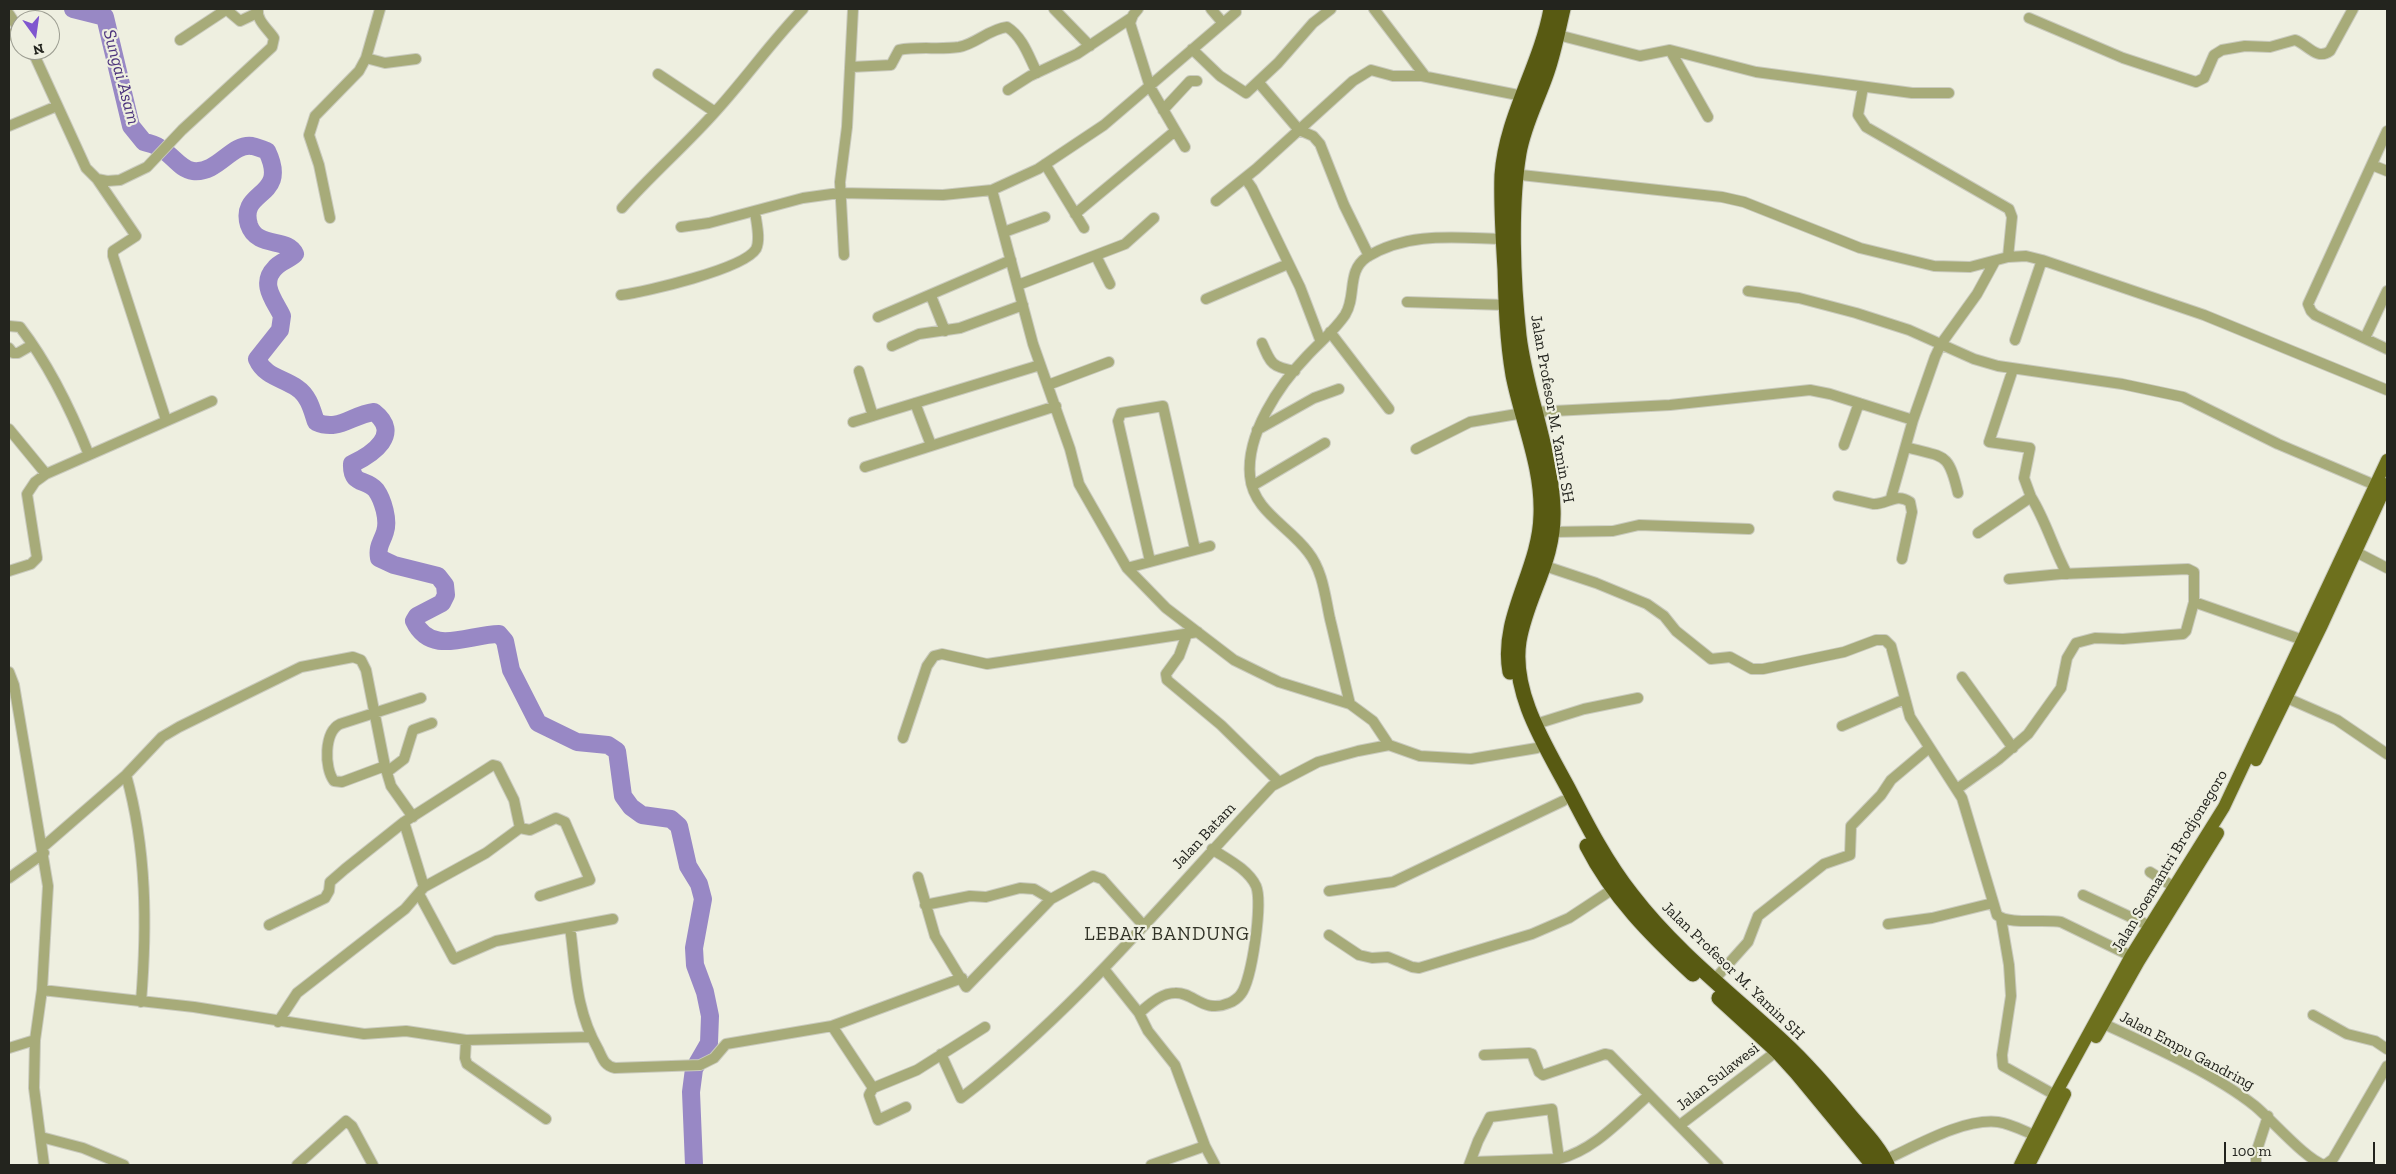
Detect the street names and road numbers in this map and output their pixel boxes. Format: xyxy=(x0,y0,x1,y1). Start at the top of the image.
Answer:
street label: Jalan Profesor M. Yamin SH xyxy=(1526,313,1578,505)
street label: Jalan Soemantri Brodjonegoro xyxy=(2108,766,2232,956)
street label: Jalan Batam xyxy=(1168,799,1240,873)
street label: Jalan Profesor M. Yamin SH xyxy=(1658,898,1808,1044)
street label: Jalan Empu Gandring xyxy=(2116,1007,2258,1095)
street label: Jalan Sulawesi xyxy=(1673,1039,1763,1115)

